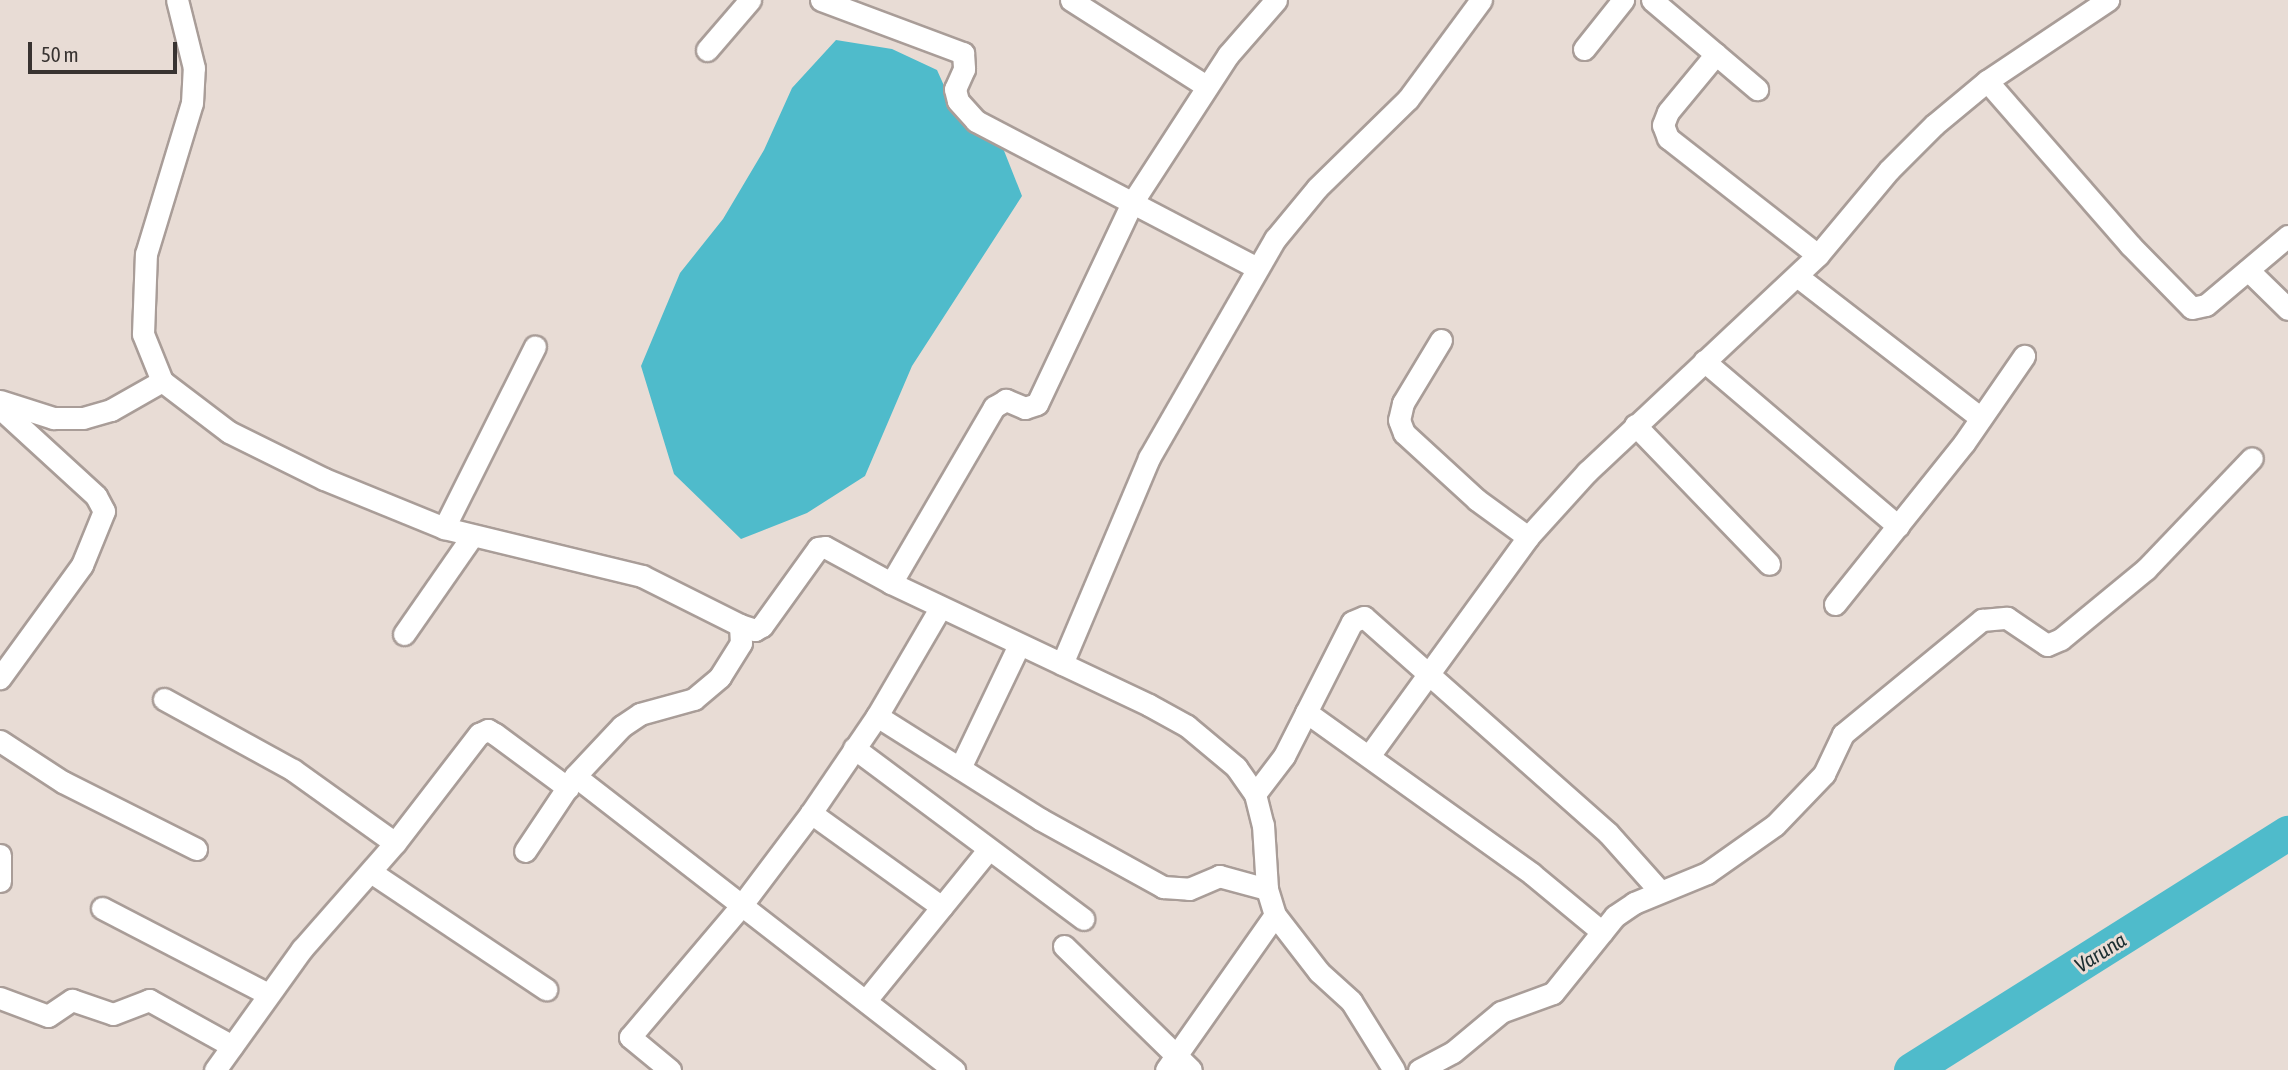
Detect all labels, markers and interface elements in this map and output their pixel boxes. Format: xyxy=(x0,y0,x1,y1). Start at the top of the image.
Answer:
scale bar xyxy=(32,28,180,72)
text: 50 m xyxy=(41,42,79,66)
water label: Varuna xyxy=(2070,927,2130,977)

